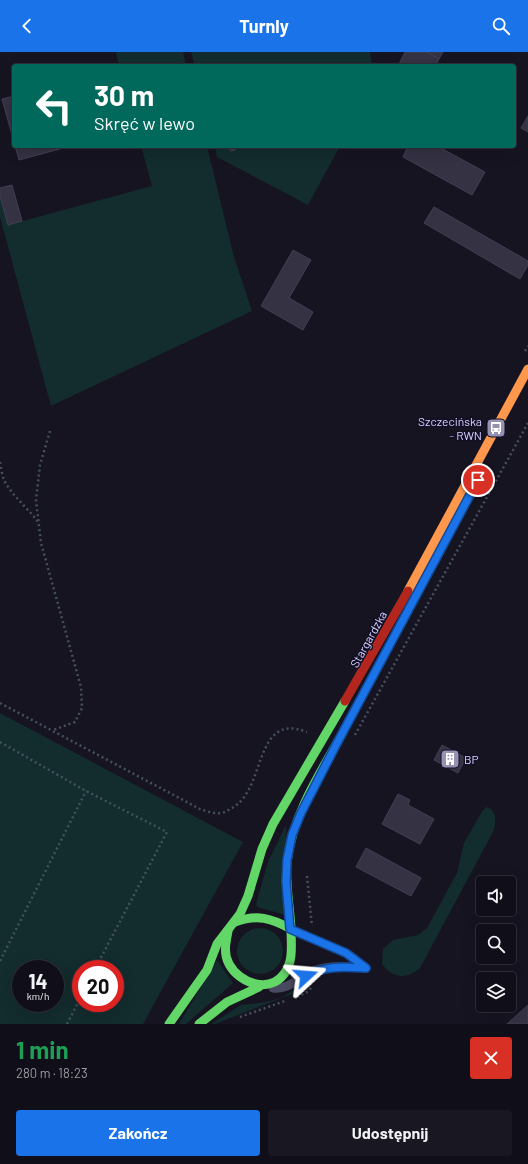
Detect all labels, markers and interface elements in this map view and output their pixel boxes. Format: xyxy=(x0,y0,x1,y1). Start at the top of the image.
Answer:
icon: back xyxy=(16,15,38,37)
text: Turnly xyxy=(239,15,289,37)
icon: search xyxy=(490,15,512,37)
text: 30 m xyxy=(94,78,154,112)
icon: left xyxy=(28,80,80,132)
text: Skręć w lewo xyxy=(94,112,195,134)
place label: Szczecińska - RWN xyxy=(418,414,482,442)
bus stop icon: Szczecińska - RWN xyxy=(485,417,507,439)
pin xyxy=(461,463,495,497)
icon: arrive xyxy=(467,469,489,491)
street label: Stargardzka xyxy=(347,608,389,670)
building icon: BP xyxy=(439,748,461,770)
place label: BP xyxy=(464,752,479,766)
map controls xyxy=(476,876,516,1012)
button: sound xyxy=(476,876,516,916)
button: search xyxy=(476,924,516,964)
position arrow xyxy=(285,955,327,997)
speed limit sign: 20 xyxy=(72,960,124,1012)
text: 14 xyxy=(28,969,48,993)
button: layers xyxy=(476,972,516,1012)
text: km/h xyxy=(27,990,49,1002)
text: 1 min xyxy=(16,1035,69,1064)
button: close xyxy=(470,1037,512,1079)
text: 280 m · 18:23 xyxy=(16,1065,88,1081)
button: Zakończ xyxy=(16,1110,260,1156)
button: Udostępnij xyxy=(268,1110,512,1156)

